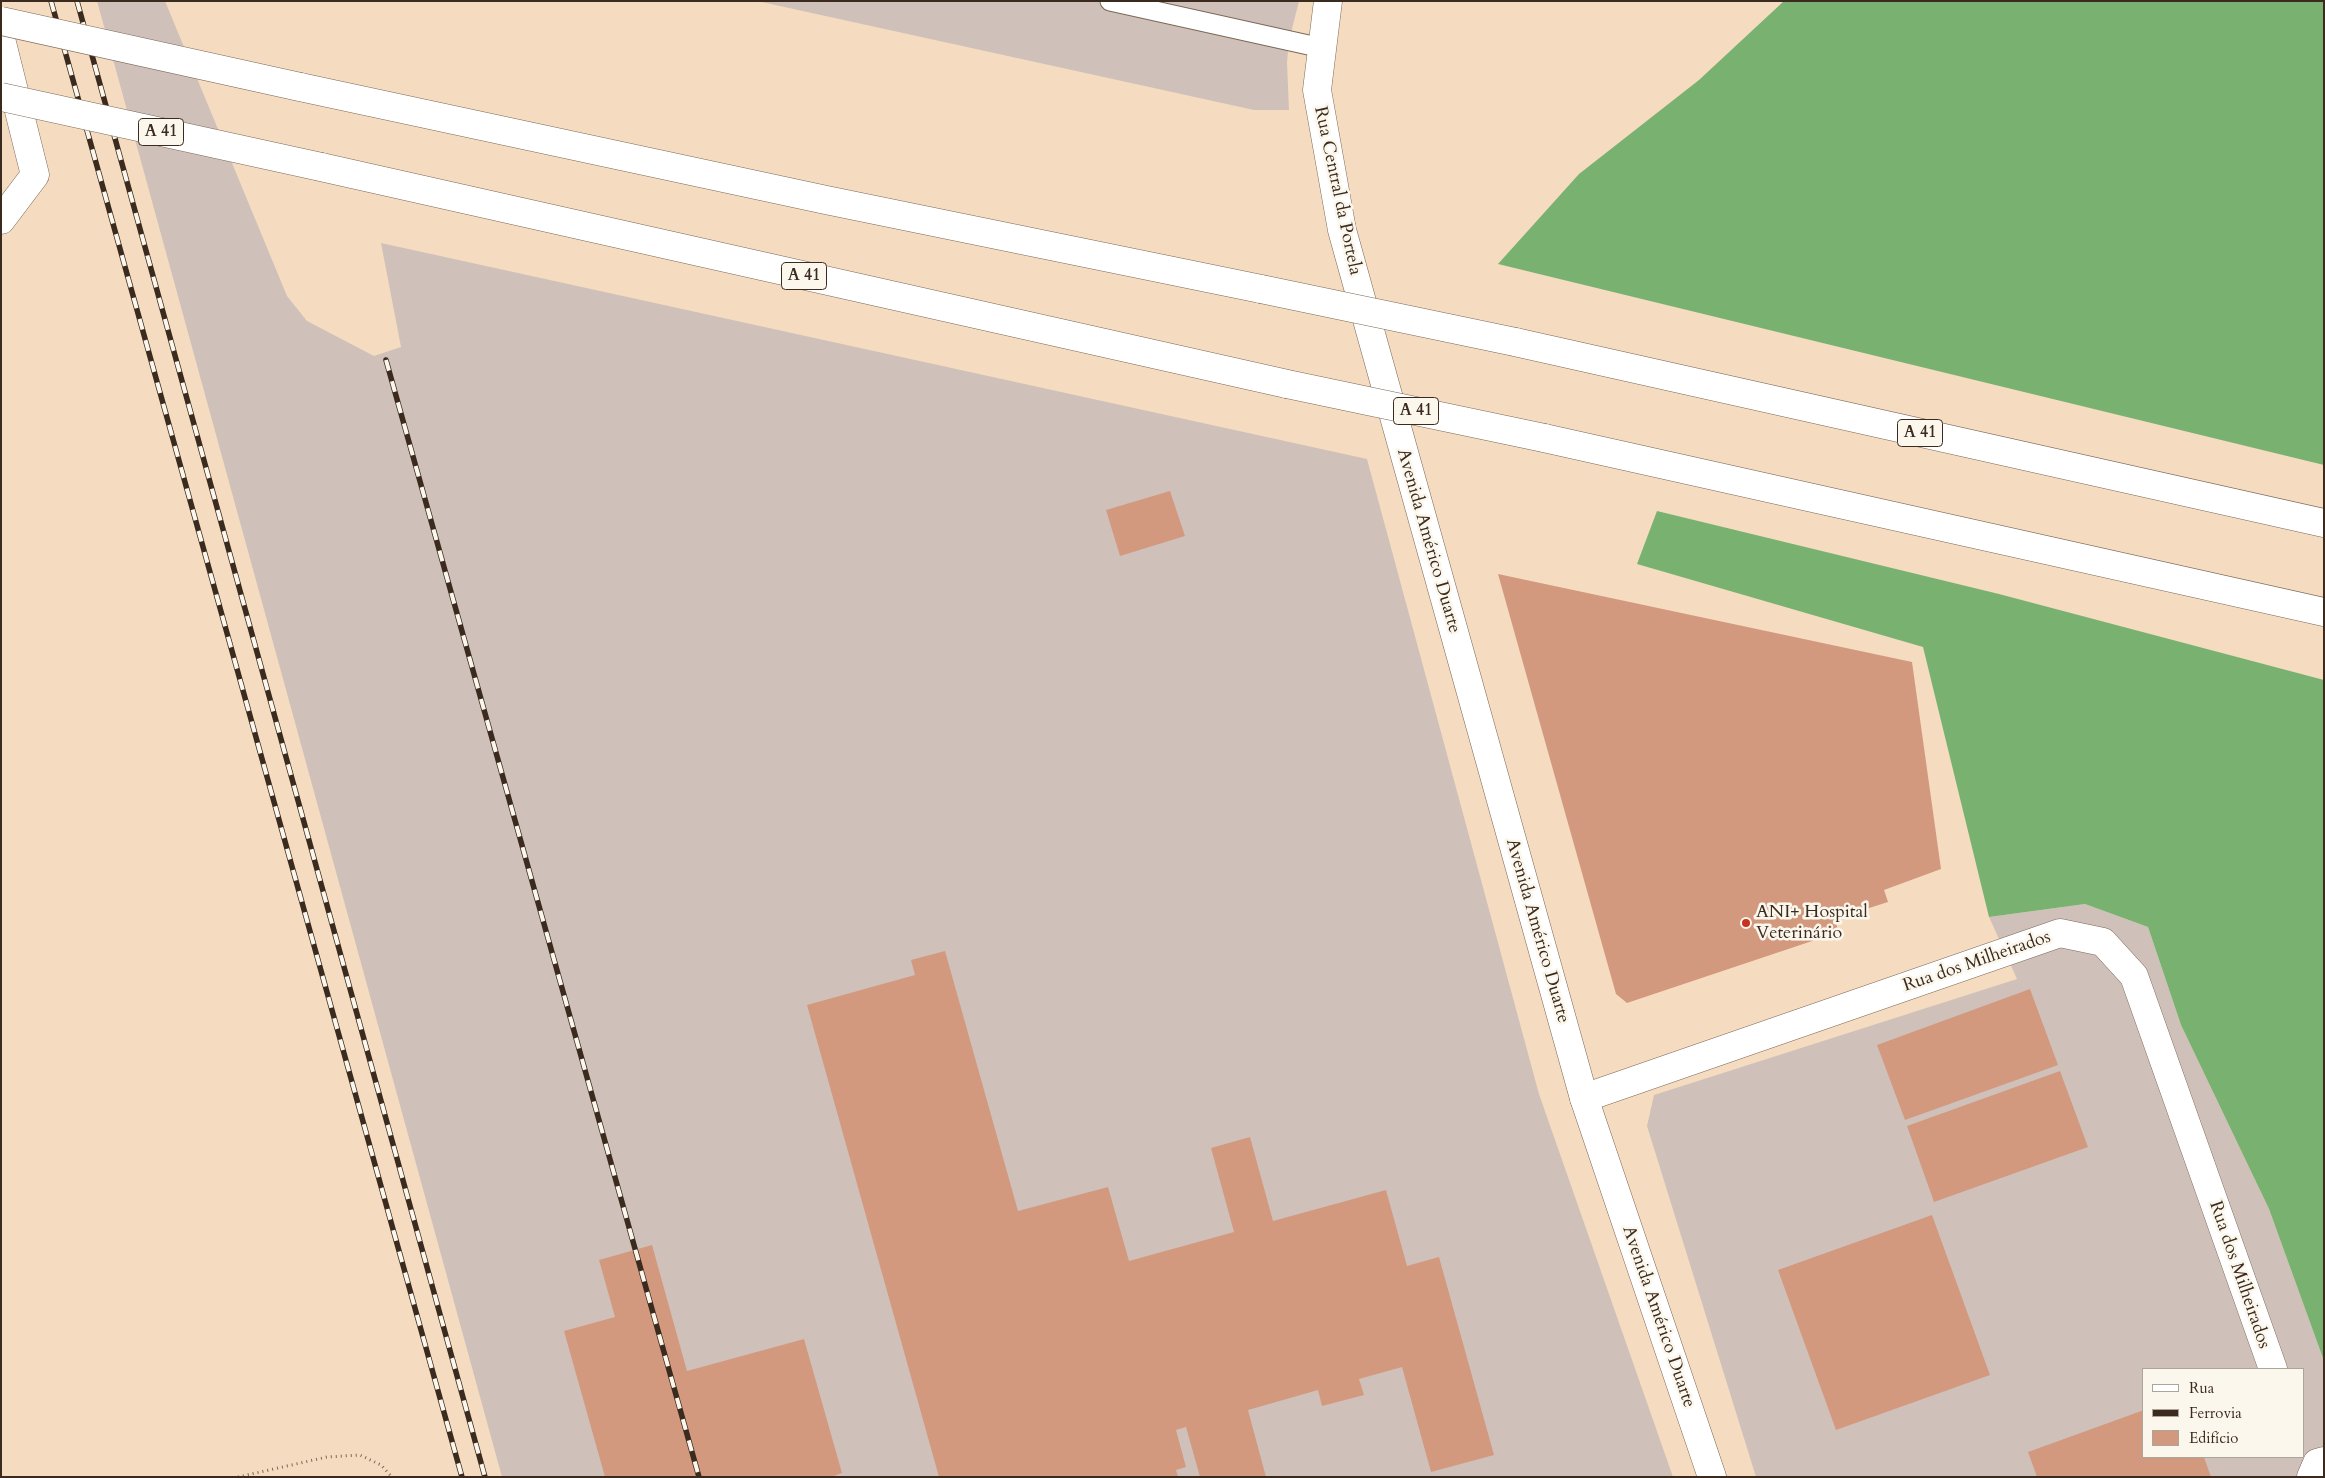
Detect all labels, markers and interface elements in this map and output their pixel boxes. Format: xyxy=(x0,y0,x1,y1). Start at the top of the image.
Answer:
street label: Rua Central da Portela xyxy=(1309,105,1365,277)
road number: A 41 xyxy=(138,118,184,146)
road number: A 41 xyxy=(782,262,826,290)
road number: A 41 xyxy=(1394,398,1438,424)
road number: A 41 xyxy=(1898,419,1942,446)
street label: Avenida Américo Duarte xyxy=(1391,446,1465,636)
street label: Avenida Américo Duarte xyxy=(1500,836,1574,1026)
place label: ANI+ Hospital Veterinário xyxy=(1756,902,1868,944)
marker: ANI+ Hospital Veterinário xyxy=(1740,917,1752,929)
street label: Rua dos Milheirados xyxy=(1900,927,2054,997)
street label: Rua dos Milheirados xyxy=(2204,1198,2274,1352)
street label: Avenida Américo Duarte xyxy=(1617,1223,1699,1411)
legend xyxy=(2142,1368,2305,1458)
text: Rua xyxy=(2189,1378,2214,1398)
text: Ferrovia xyxy=(2189,1403,2242,1423)
text: Edifício xyxy=(2189,1428,2238,1448)

